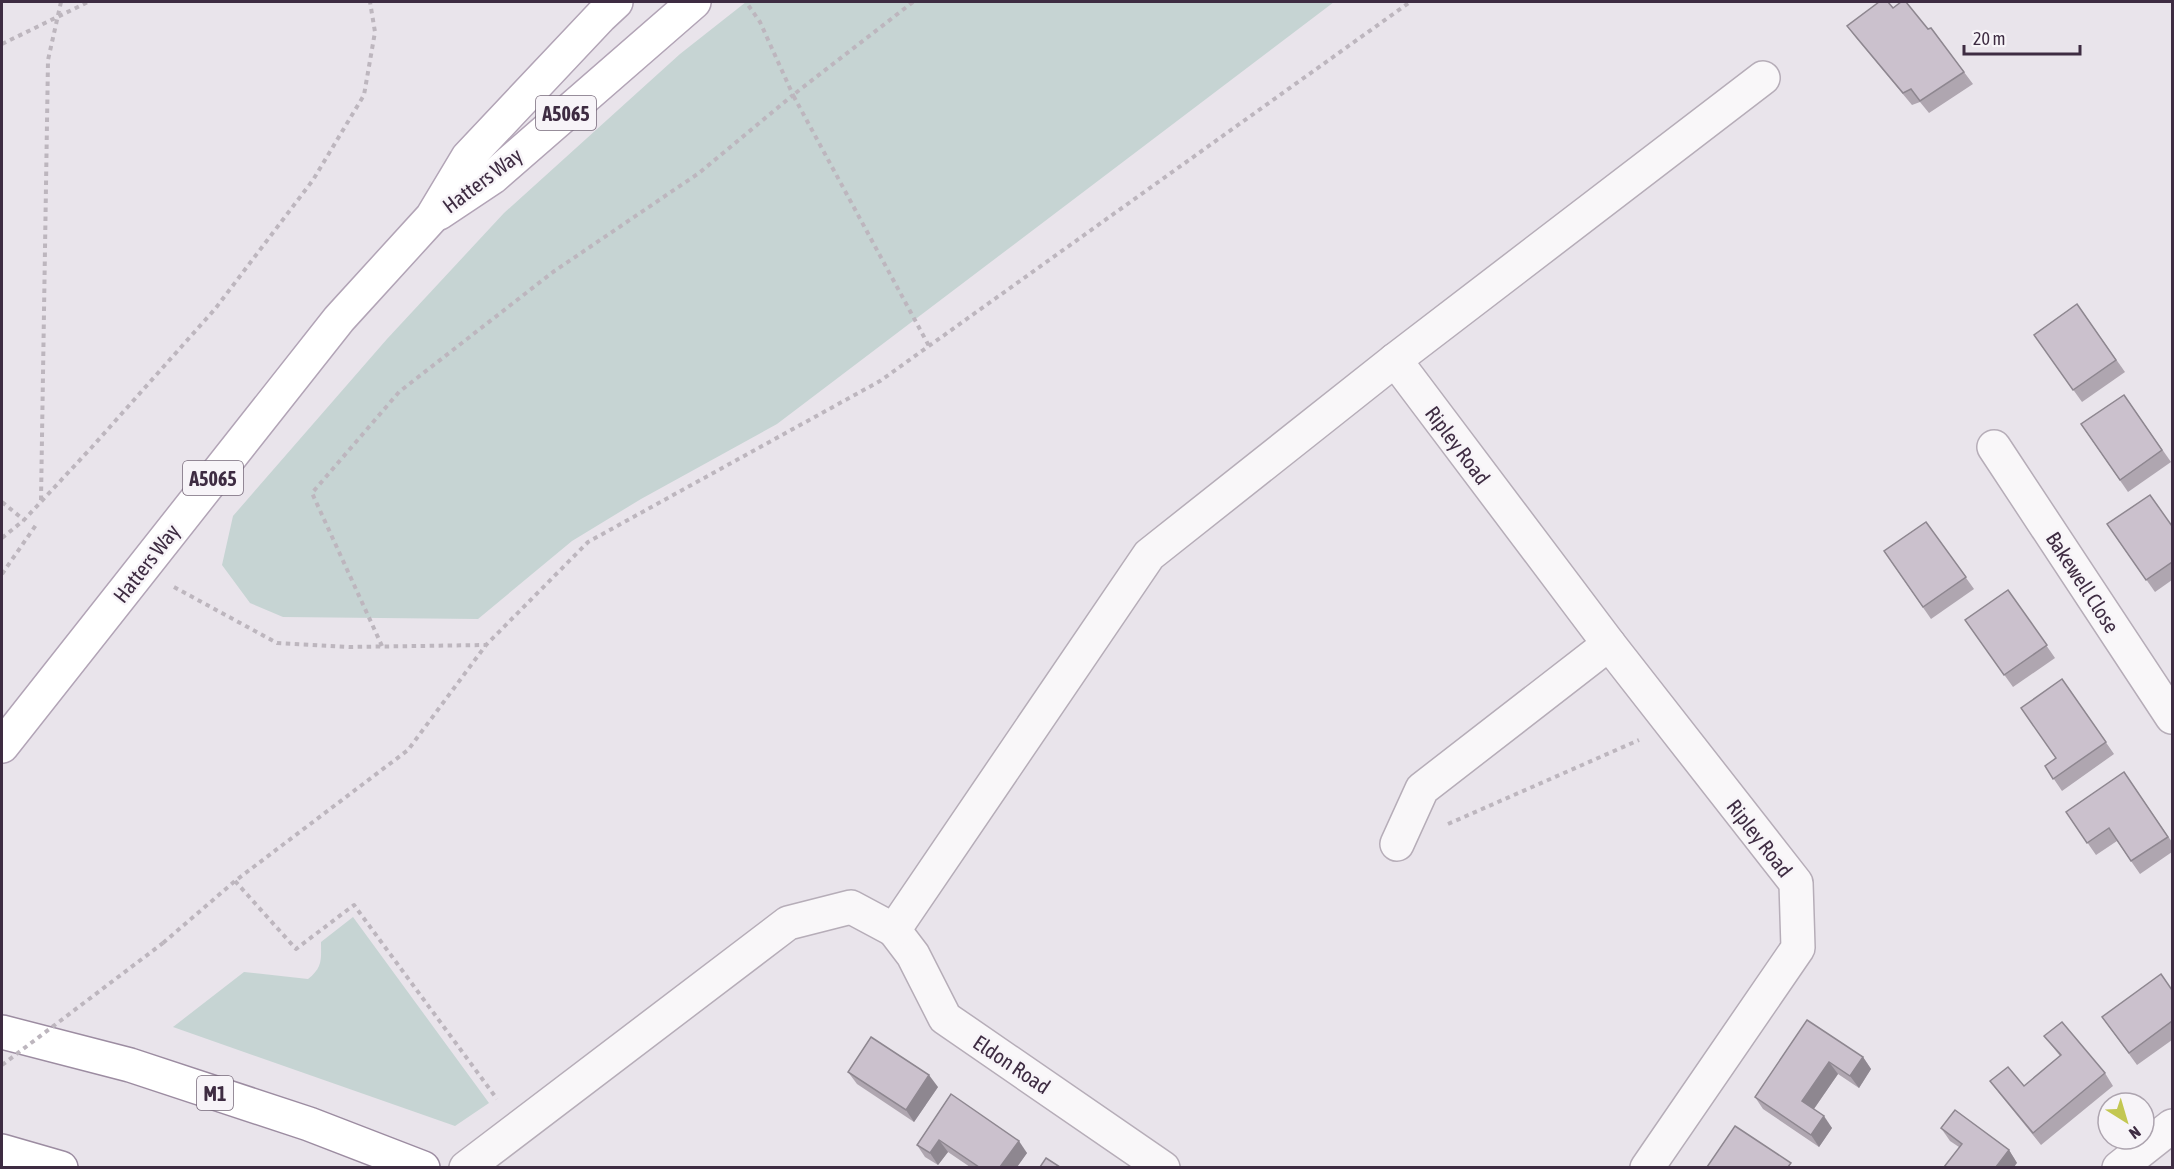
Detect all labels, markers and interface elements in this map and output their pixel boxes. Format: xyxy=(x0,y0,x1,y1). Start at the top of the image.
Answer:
scale bar xyxy=(1964,18,2080,56)
text: 20 m xyxy=(1973,28,2005,49)
road number: A5065 xyxy=(536,96,596,130)
street label: Hatters Way xyxy=(438,142,527,218)
street label: Ripley Road xyxy=(1421,401,1495,489)
road number: A5065 xyxy=(183,461,243,495)
street label: Hatters Way xyxy=(108,519,184,607)
street label: Bakewell Close xyxy=(2042,527,2124,637)
street label: Ripley Road xyxy=(1722,795,1798,881)
street label: Eldon Road xyxy=(969,1030,1055,1098)
road number: M1 xyxy=(197,1076,233,1110)
north arrow xyxy=(2096,1091,2156,1151)
text: N xyxy=(2126,1123,2144,1143)

